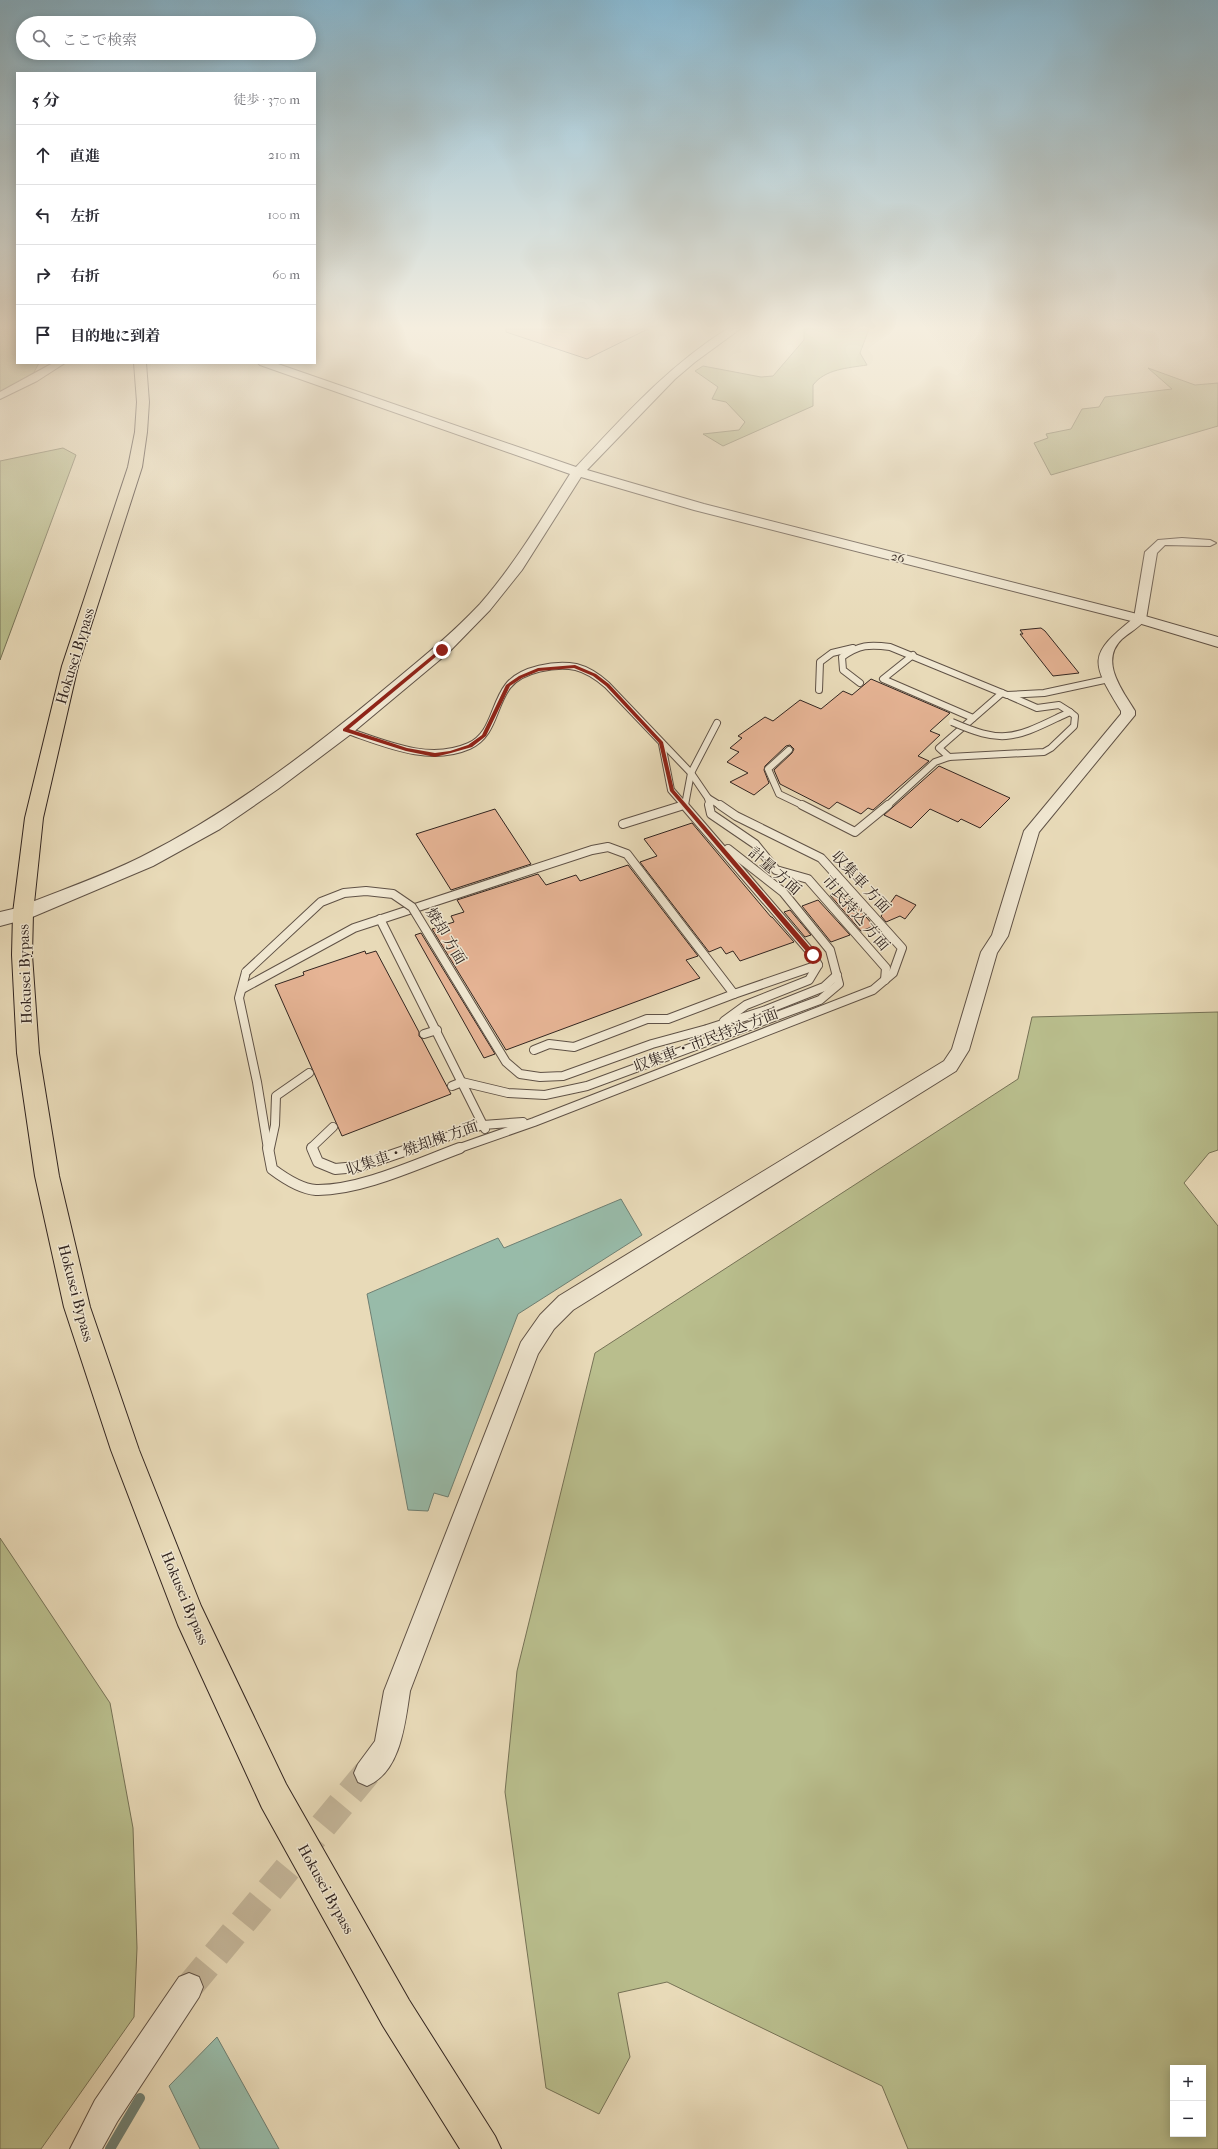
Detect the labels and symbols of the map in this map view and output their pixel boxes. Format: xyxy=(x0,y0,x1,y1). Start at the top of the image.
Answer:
street label: 26 xyxy=(890,548,907,566)
street label: Hokusei Bypass xyxy=(52,605,98,706)
route end xyxy=(433,641,451,659)
street label: 計量 方面 xyxy=(745,843,805,899)
street label: 収集車 方面 xyxy=(828,847,894,917)
street label: 市民持込 方面 xyxy=(819,872,893,954)
street label: 焼却 方面 xyxy=(422,904,470,968)
street label: Hokusei Bypass xyxy=(14,923,36,1024)
route start xyxy=(804,946,822,964)
street label: 収集車・市民持込 方面 xyxy=(631,1004,781,1076)
street label: 収集車・焼却棟 方面 xyxy=(344,1117,480,1179)
street label: Hokusei Bypass xyxy=(54,1242,98,1344)
street label: Hokusei Bypass xyxy=(157,1549,213,1648)
street label: Hokusei Bypass xyxy=(294,1841,358,1937)

